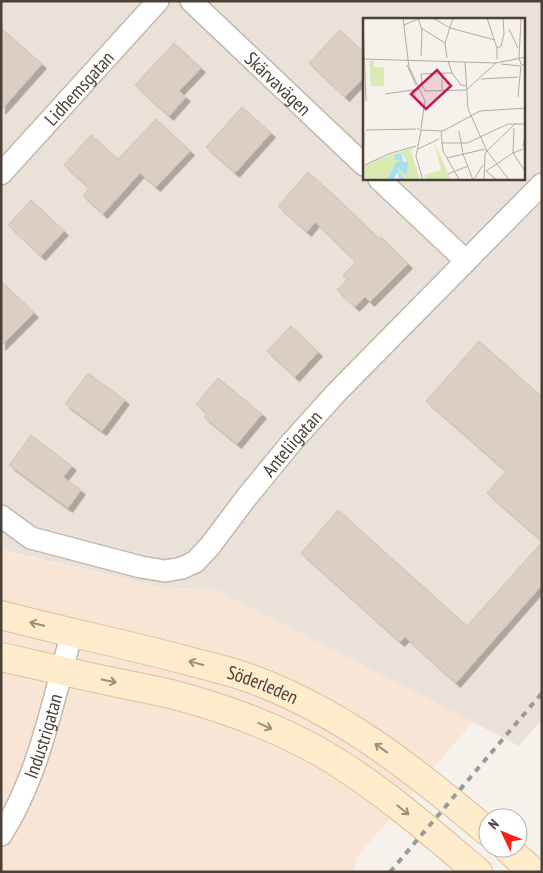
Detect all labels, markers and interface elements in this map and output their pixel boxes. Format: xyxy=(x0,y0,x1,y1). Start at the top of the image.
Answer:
inset map xyxy=(363,18,526,180)
street label: Lidhemsgatan xyxy=(39,46,119,130)
street label: Skärvavägen xyxy=(240,46,316,121)
street label: Anteliigatan xyxy=(256,405,327,481)
one-way arrow xyxy=(29,619,45,628)
one-way arrow xyxy=(188,657,204,667)
street label: Söderleden xyxy=(225,660,302,709)
one-way arrow xyxy=(100,677,116,686)
street label: Industrigatan xyxy=(18,691,67,782)
one-way arrow xyxy=(257,721,272,731)
one-way arrow xyxy=(374,743,388,753)
one-way arrow xyxy=(396,805,409,816)
north arrow xyxy=(478,808,528,858)
text: N xyxy=(484,815,503,833)

